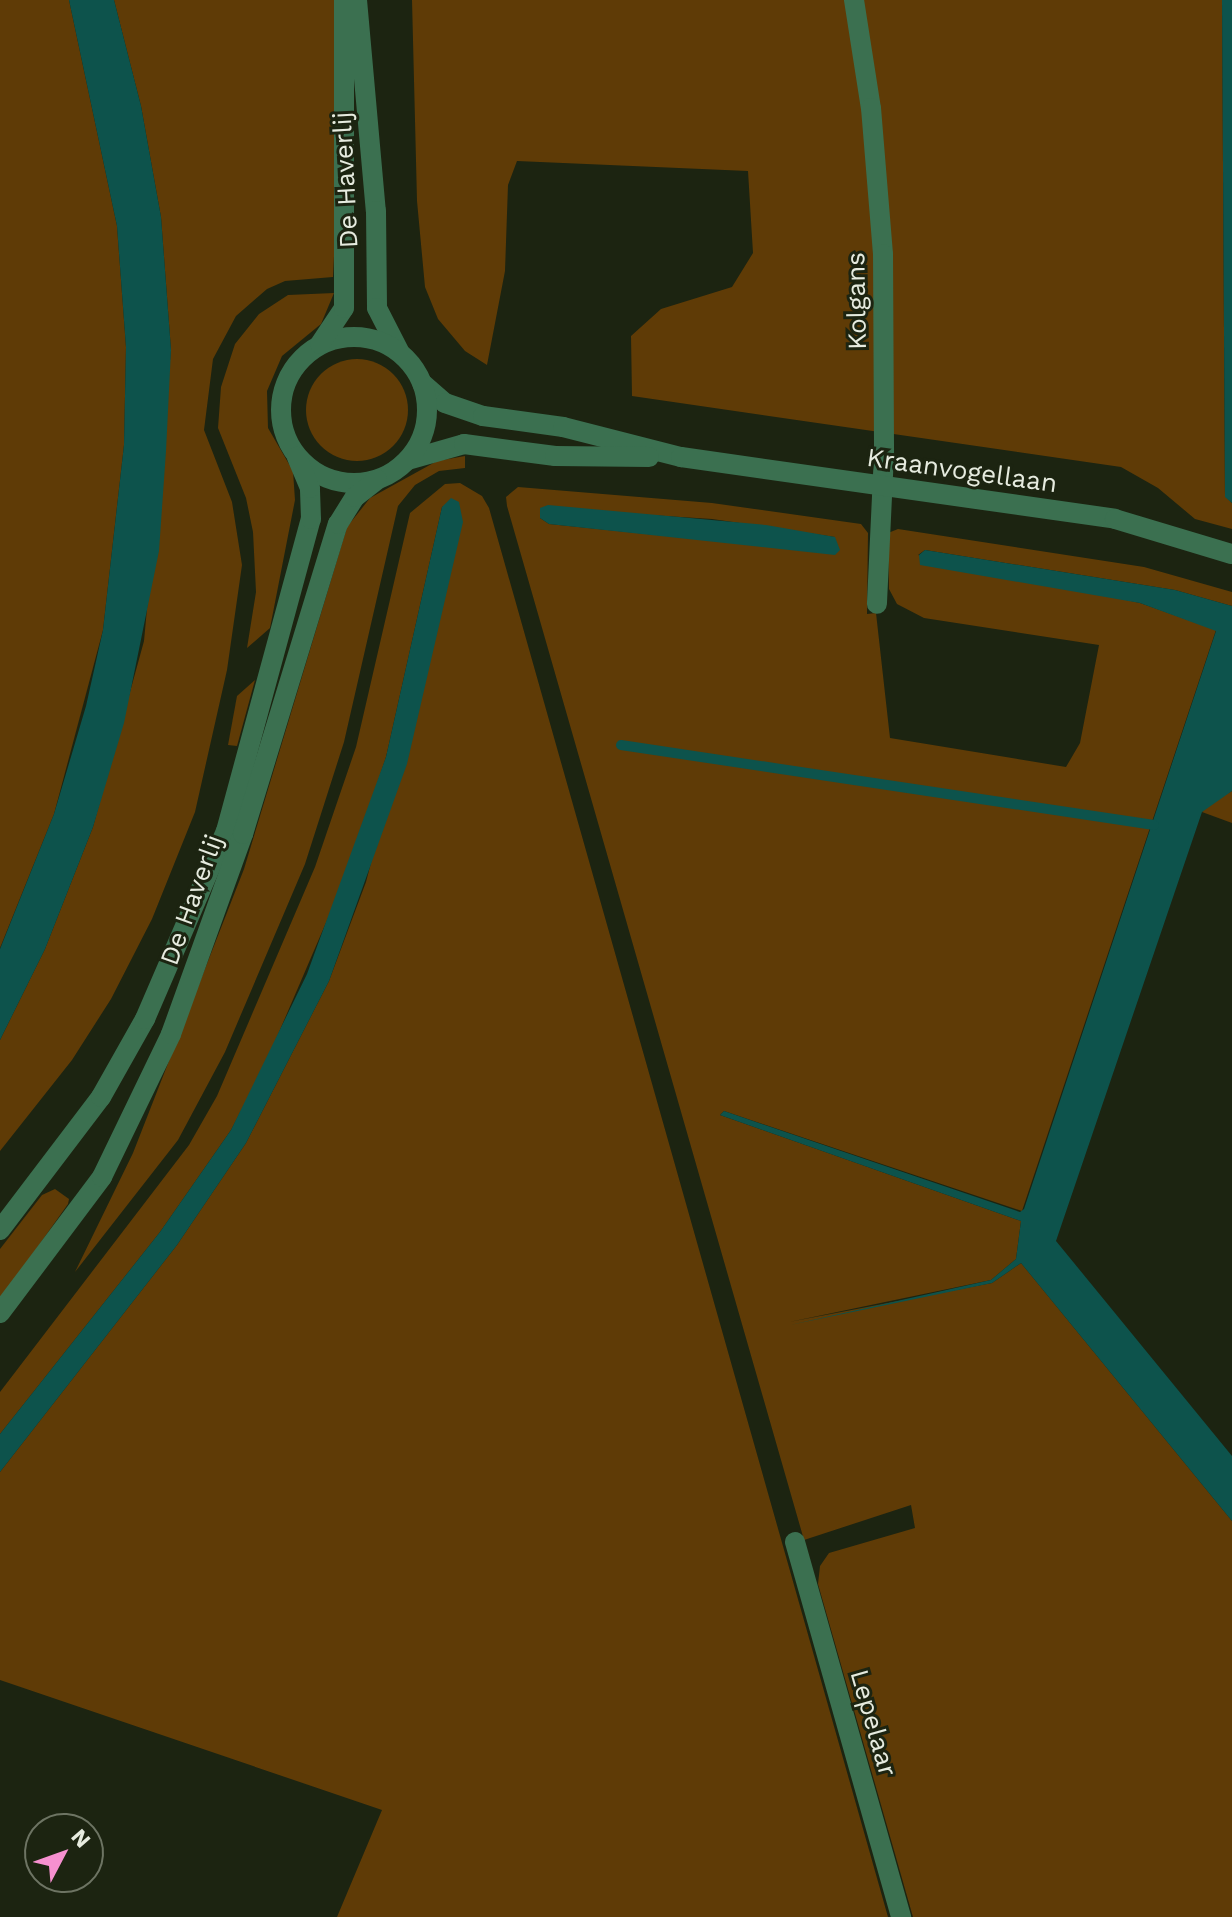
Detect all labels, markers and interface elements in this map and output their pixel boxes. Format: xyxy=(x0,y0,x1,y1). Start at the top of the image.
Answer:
street label: De Haverlij xyxy=(327,111,365,249)
street label: Kolgans xyxy=(841,252,873,350)
street label: Kraanvogellaan xyxy=(865,442,1059,500)
street label: De Haverlij xyxy=(154,830,230,970)
street label: Lepelaar xyxy=(843,1666,903,1780)
north arrow xyxy=(24,1813,104,1893)
text: N xyxy=(66,1824,96,1853)

